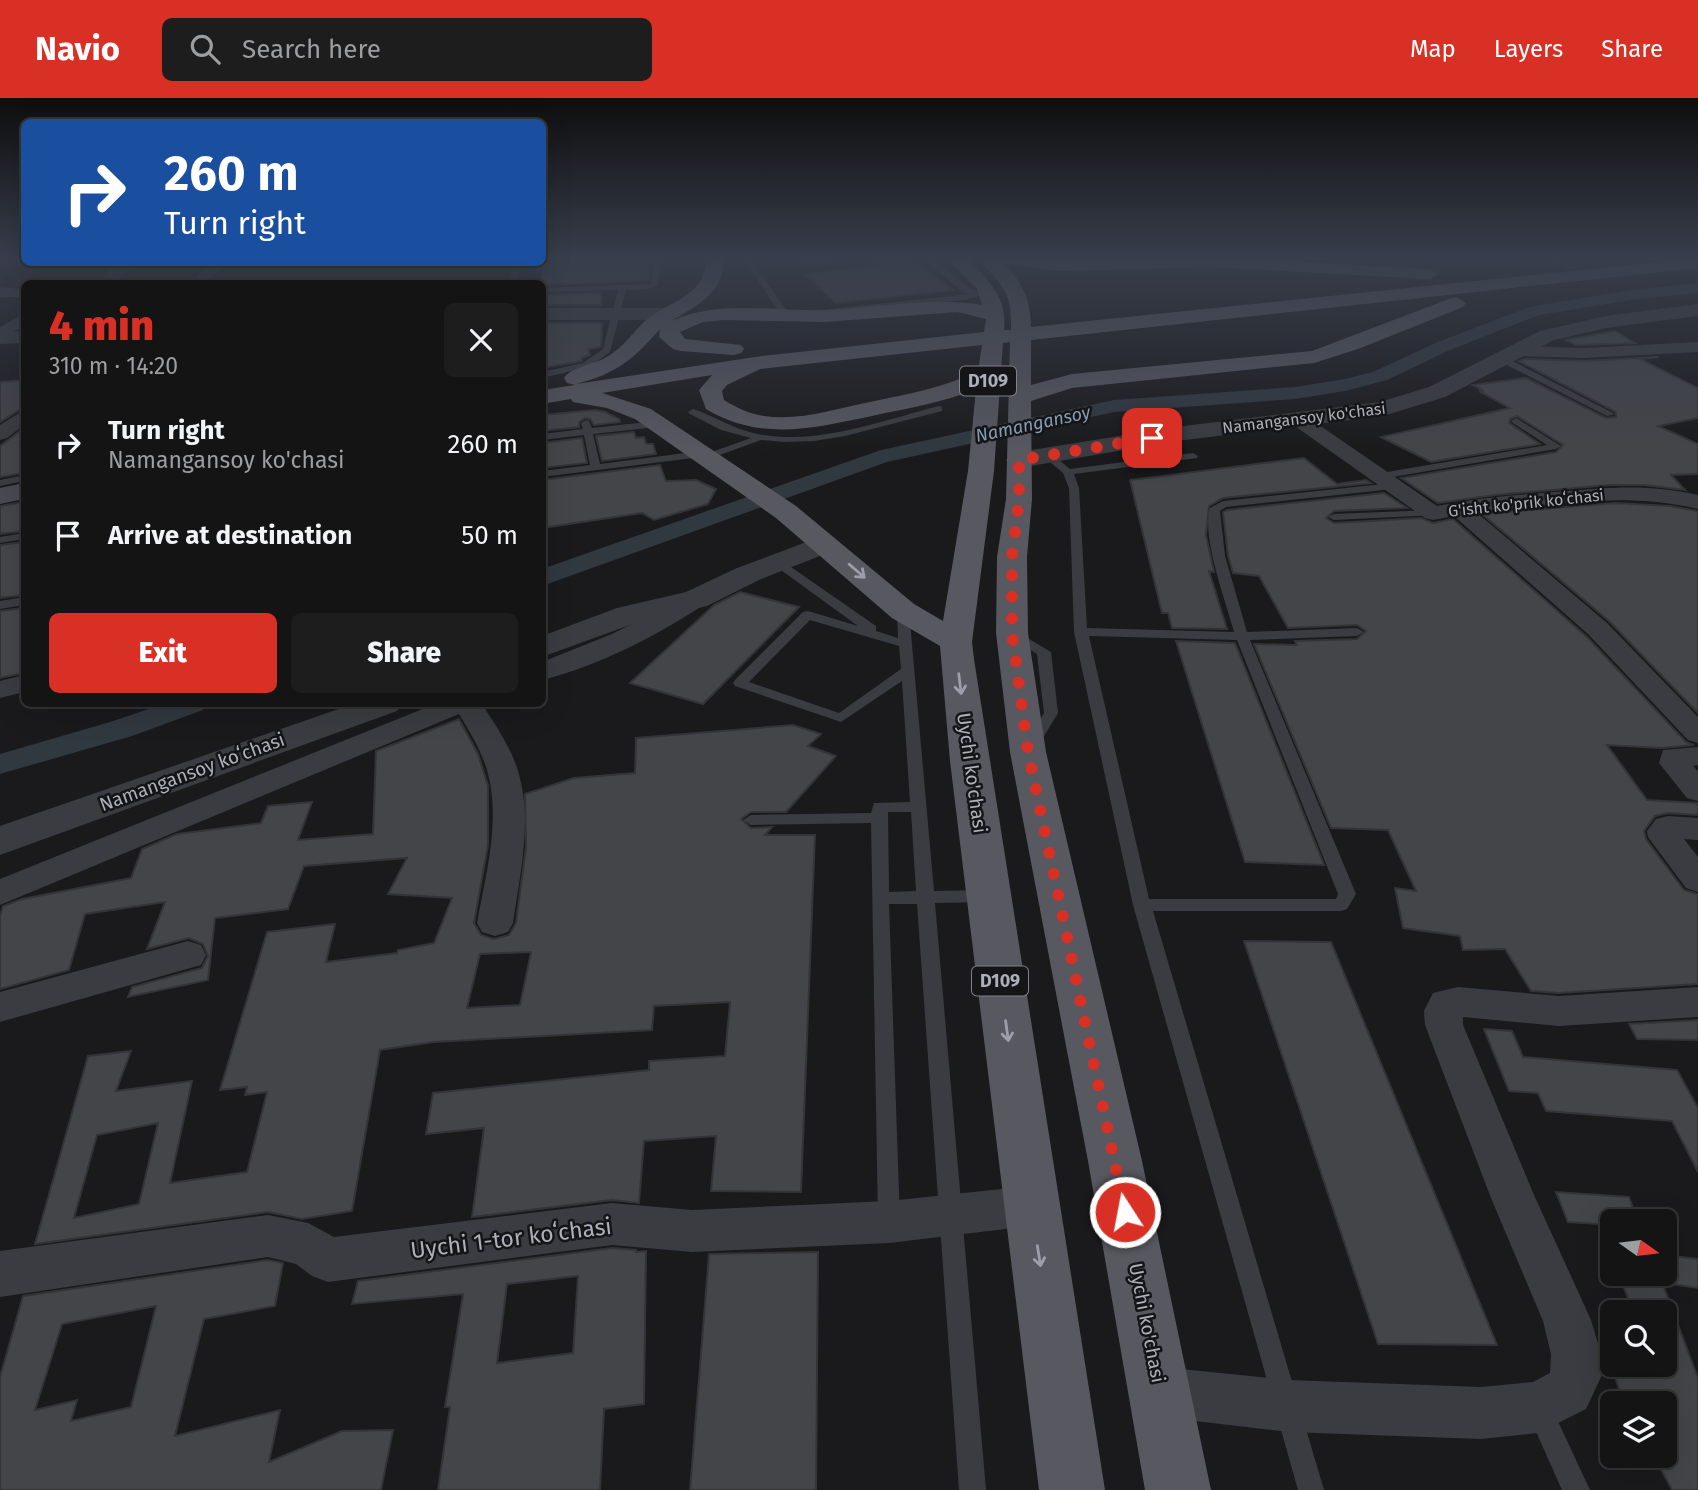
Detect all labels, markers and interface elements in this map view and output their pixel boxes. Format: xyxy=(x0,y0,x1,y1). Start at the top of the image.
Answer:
search box xyxy=(162,18,652,81)
text: Navio xyxy=(35,29,120,69)
icon: search xyxy=(186,30,224,68)
text: Search here xyxy=(242,34,381,65)
text: Map xyxy=(1410,35,1456,63)
text: Layers xyxy=(1494,35,1563,63)
text: Share xyxy=(1601,35,1663,63)
text: 260 m xyxy=(164,144,299,203)
icon: right xyxy=(49,147,140,238)
text: Turn right xyxy=(164,204,306,242)
text: 4 min xyxy=(49,301,154,351)
button: close xyxy=(444,303,518,377)
text: 310 m · 14:20 xyxy=(49,352,178,380)
road number: D109 xyxy=(960,366,1016,396)
street label: Namangansoy ko'chasi xyxy=(1221,399,1387,437)
water label: Namangansoy xyxy=(974,401,1094,447)
pin xyxy=(1122,408,1182,468)
text: Turn right xyxy=(108,415,225,446)
icon: arrive xyxy=(1133,419,1171,457)
icon: right xyxy=(49,426,87,464)
text: 260 m xyxy=(448,429,518,460)
text: Namangansoy ko'chasi xyxy=(108,446,345,474)
street label: G'isht ko'prik koʻchasi xyxy=(1447,485,1605,521)
icon: arrive xyxy=(49,517,87,555)
text: Arrive at destination xyxy=(108,520,352,551)
text: 50 m xyxy=(461,520,518,551)
one-way arrow xyxy=(848,563,866,579)
button: Exit xyxy=(49,613,277,693)
button: Share xyxy=(291,613,518,693)
one-way arrow xyxy=(954,673,967,695)
street label: Uychi ko'chasi xyxy=(952,711,992,835)
street label: Namangansoy koʻchasi xyxy=(96,728,288,816)
road number: D109 xyxy=(972,966,1028,996)
one-way arrow xyxy=(1001,1019,1014,1042)
position arrow xyxy=(1088,1175,1162,1249)
north arrow xyxy=(1600,1209,1676,1286)
map controls xyxy=(1600,1209,1677,1468)
street label: Uychi 1-tor koʻchasi xyxy=(409,1212,613,1264)
one-way arrow xyxy=(1032,1245,1045,1267)
street label: Uychi ko'chasi xyxy=(1124,1261,1170,1385)
button: search xyxy=(1600,1300,1677,1377)
button: layers xyxy=(1600,1391,1677,1468)

